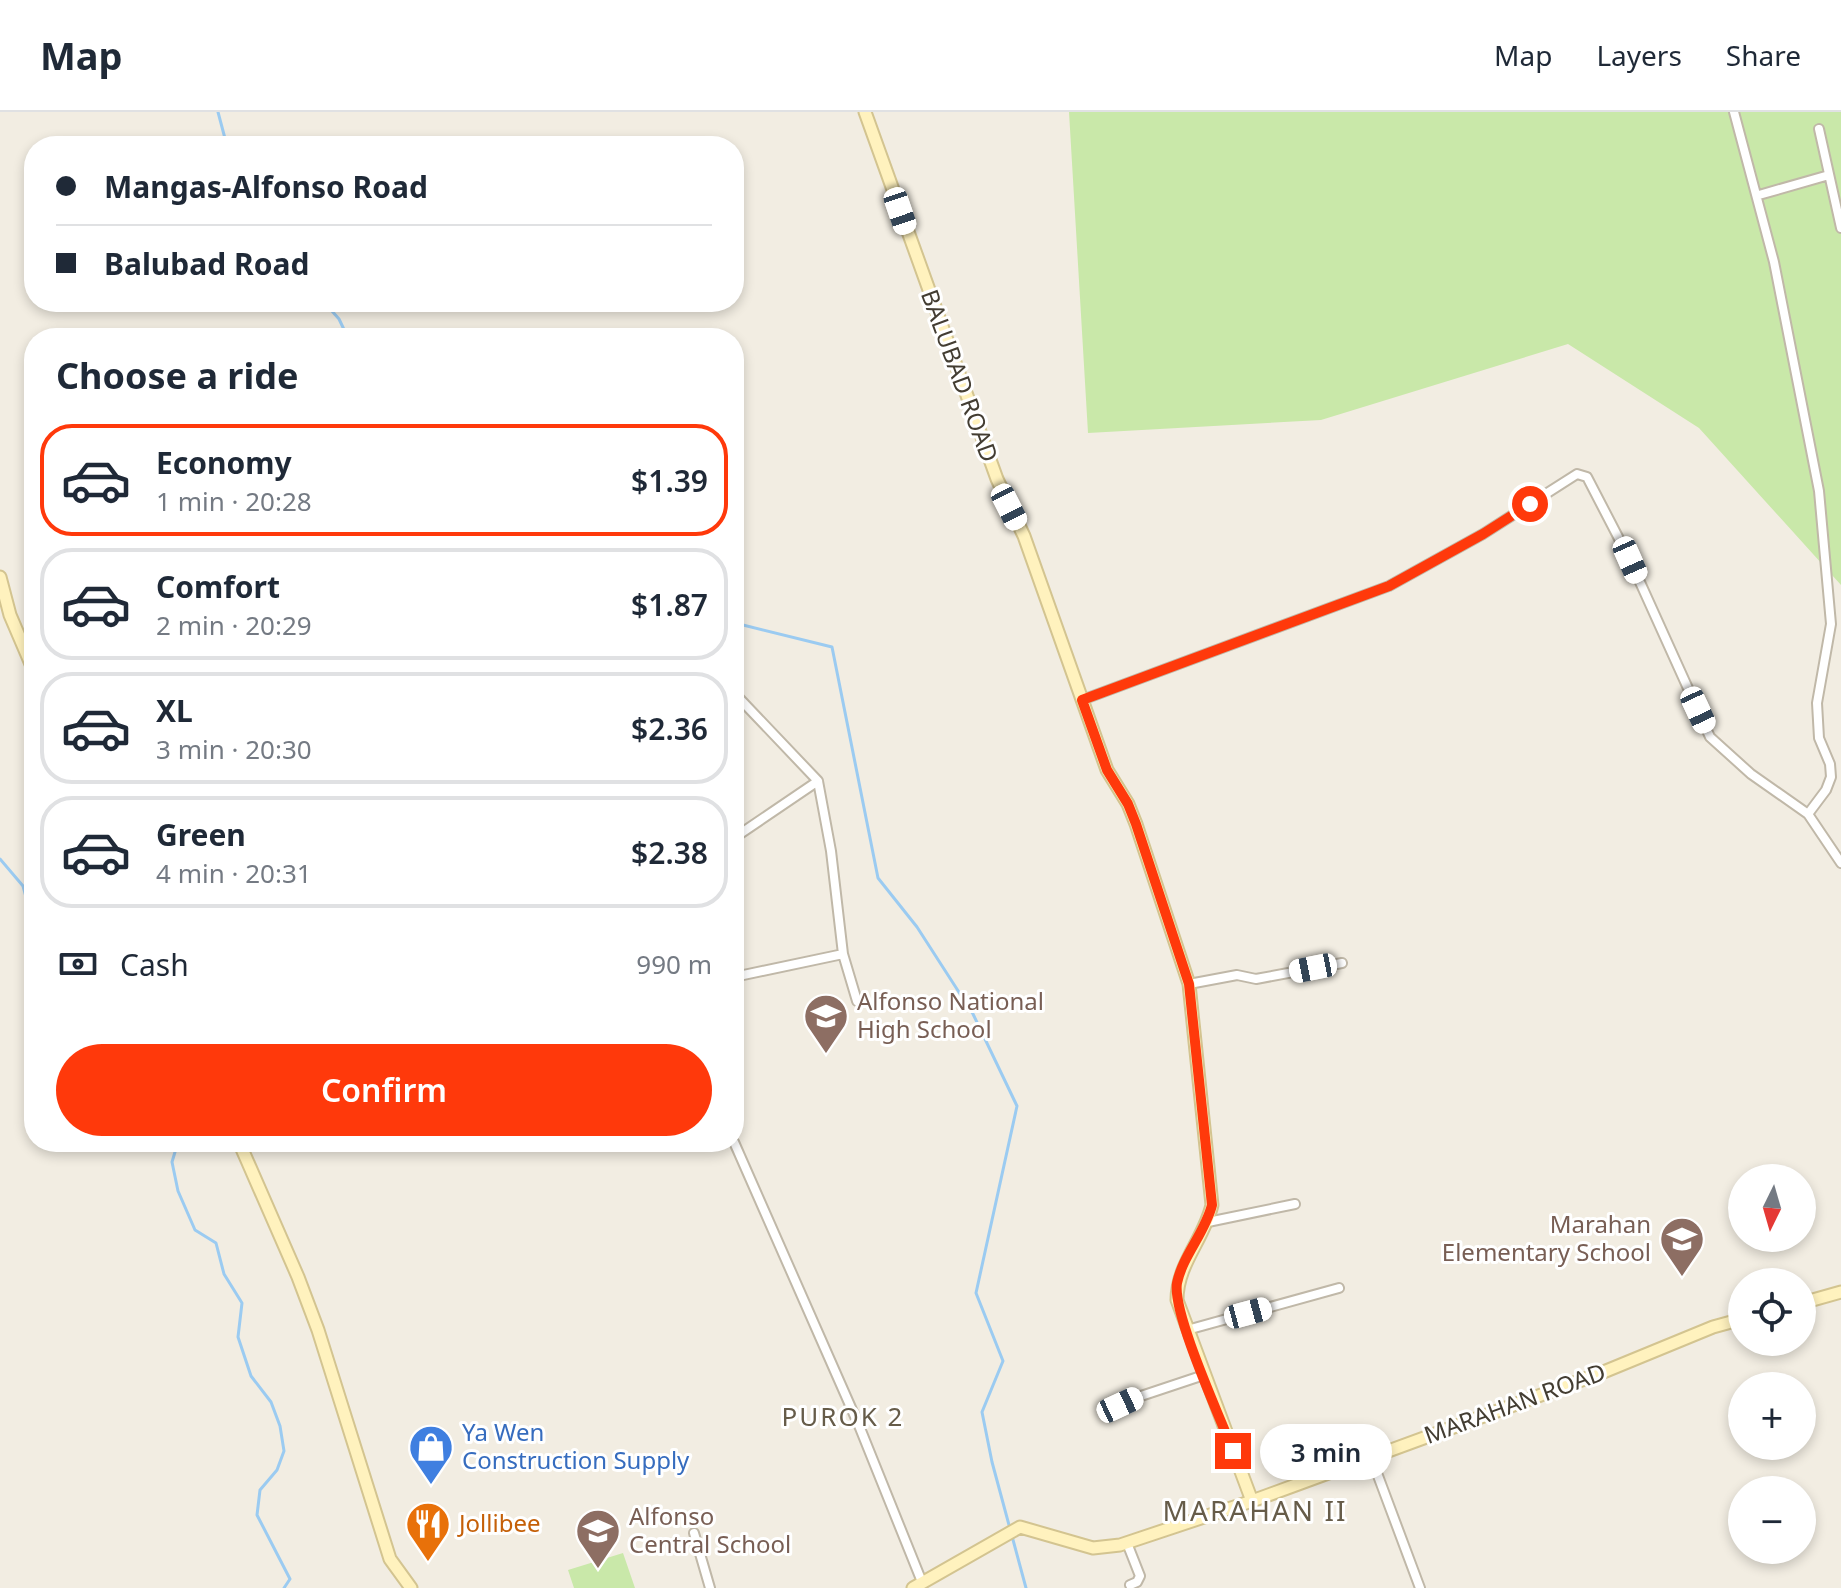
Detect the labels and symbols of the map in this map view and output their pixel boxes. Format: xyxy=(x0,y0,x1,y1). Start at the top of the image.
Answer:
car xyxy=(881,184,919,238)
street label: BALUBAD ROAD xyxy=(914,285,1007,466)
car xyxy=(987,480,1031,534)
route start xyxy=(1512,486,1548,522)
car xyxy=(1609,533,1651,587)
car xyxy=(1677,683,1719,737)
car xyxy=(1287,952,1339,984)
place label: Alfonso National High School xyxy=(857,984,1044,1045)
school or university icon: Alfonso National High School xyxy=(802,992,850,1055)
north arrow xyxy=(1728,1164,1816,1252)
place label: Marahan Elementary School xyxy=(1442,1207,1651,1268)
school or university icon: Marahan Elementary School xyxy=(1658,1215,1706,1278)
car xyxy=(1222,1295,1274,1331)
street label: MARAHAN ROAD xyxy=(1419,1354,1610,1451)
car xyxy=(1093,1384,1147,1426)
district label: PUROK 2 xyxy=(782,1398,904,1434)
place label: Ya Wen Construction Supply xyxy=(462,1415,690,1476)
shop icon: Ya Wen Construction Supply xyxy=(407,1423,455,1486)
callout: 3 min xyxy=(1261,1423,1393,1479)
route end xyxy=(1215,1433,1251,1469)
district label: MARAHAN II xyxy=(1163,1491,1347,1529)
place label: Alfonso Central School xyxy=(629,1499,791,1560)
restaurant icon: Jollibee xyxy=(404,1500,452,1563)
place label: Jollibee xyxy=(457,1506,540,1539)
school or university icon: Alfonso Central School xyxy=(574,1507,622,1570)

